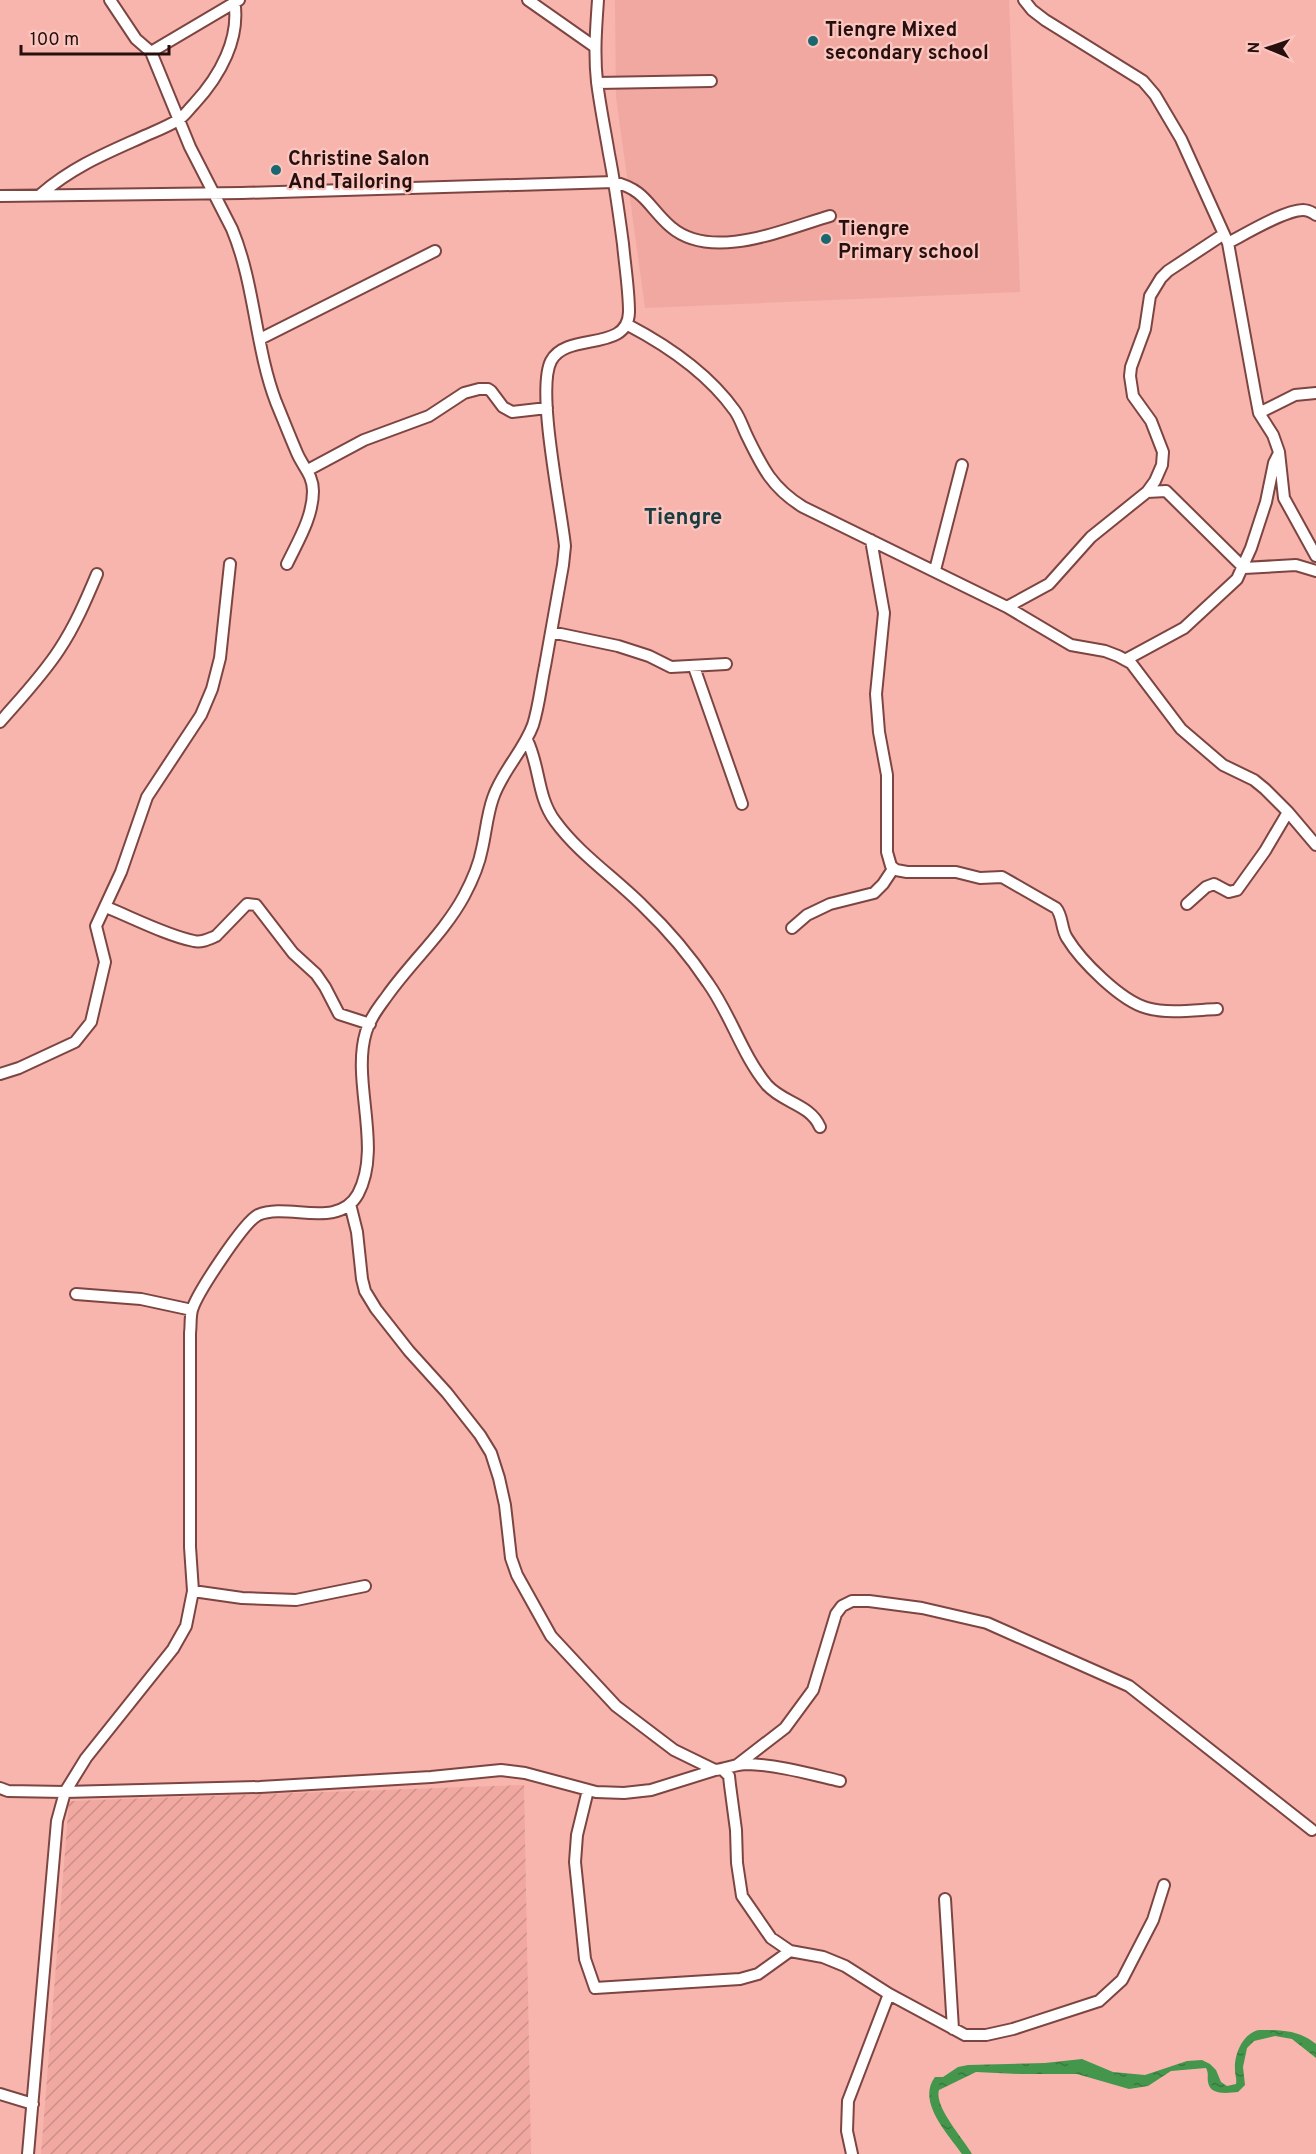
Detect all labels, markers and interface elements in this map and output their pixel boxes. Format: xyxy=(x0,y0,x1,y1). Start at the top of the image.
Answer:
scale bar xyxy=(21,18,170,56)
place label: Tiengre Mixed secondary school xyxy=(825,18,989,67)
north arrow xyxy=(1238,18,1298,78)
text: 100 m xyxy=(30,29,79,52)
marker: Tiengre Mixed secondary school xyxy=(806,34,820,48)
text: N xyxy=(1245,41,1265,54)
place label: Christine Salon And Tailoring xyxy=(288,147,430,196)
marker: Christine Salon And Tailoring xyxy=(269,163,283,177)
place label: Tiengre Primary school xyxy=(838,217,979,266)
marker: Tiengre Primary school xyxy=(819,232,833,246)
district label: Tiengre xyxy=(644,505,722,532)

